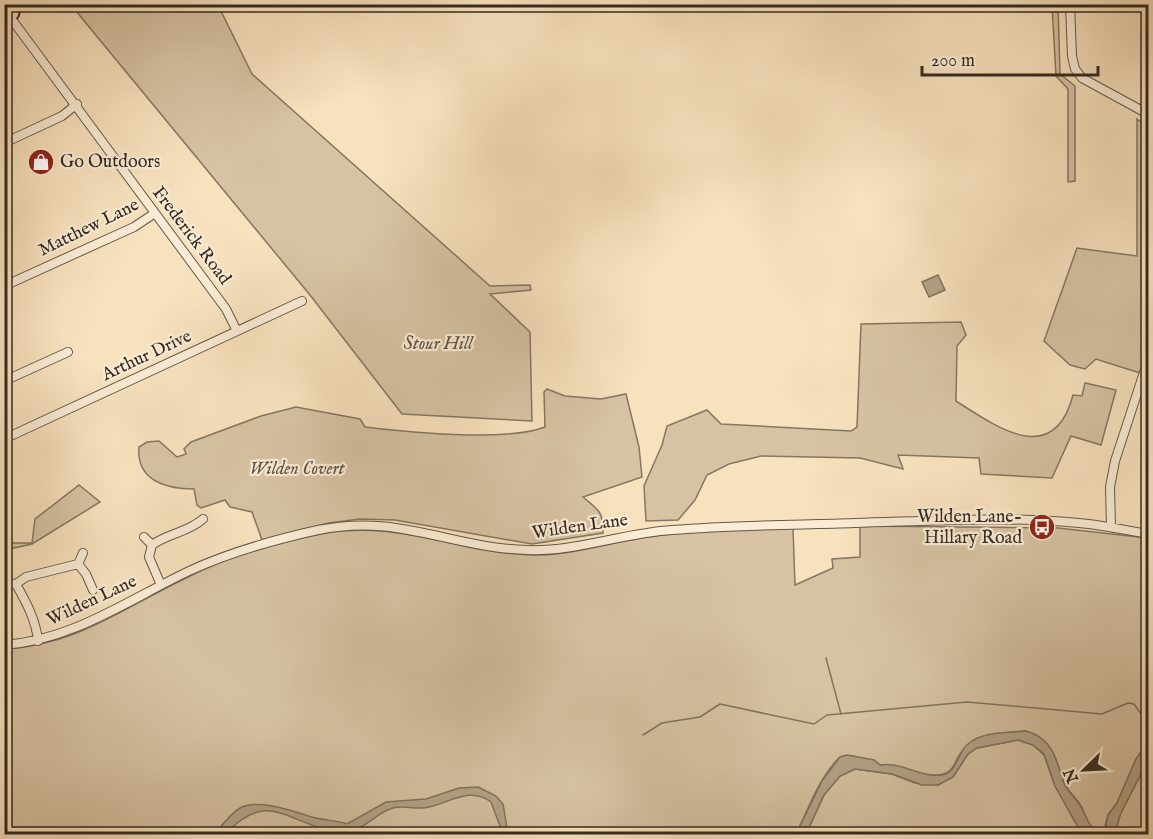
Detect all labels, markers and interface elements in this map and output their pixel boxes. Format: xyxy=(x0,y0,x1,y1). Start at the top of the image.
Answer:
scale bar xyxy=(922,39,1098,77)
text: 200 m xyxy=(931,50,975,73)
shop icon: Go Outdoors xyxy=(26,147,56,177)
place label: Go Outdoors xyxy=(60,151,160,174)
street label: Frederick Road xyxy=(147,182,236,290)
street label: Matthew Lane xyxy=(35,194,143,262)
street label: Arthur Drive xyxy=(98,325,195,387)
park label: Stour Hill xyxy=(404,333,474,356)
park label: Wilden Covert xyxy=(249,458,346,481)
place label: Wilden Lane- Hillary Road xyxy=(917,506,1022,550)
street label: Wilden Lane xyxy=(531,509,629,545)
bus stop icon: Wilden Lane- Hillary Road xyxy=(1027,512,1057,542)
street label: Wilden Lane xyxy=(43,570,141,632)
north arrow xyxy=(1054,740,1114,800)
text: N xyxy=(1060,765,1084,787)

